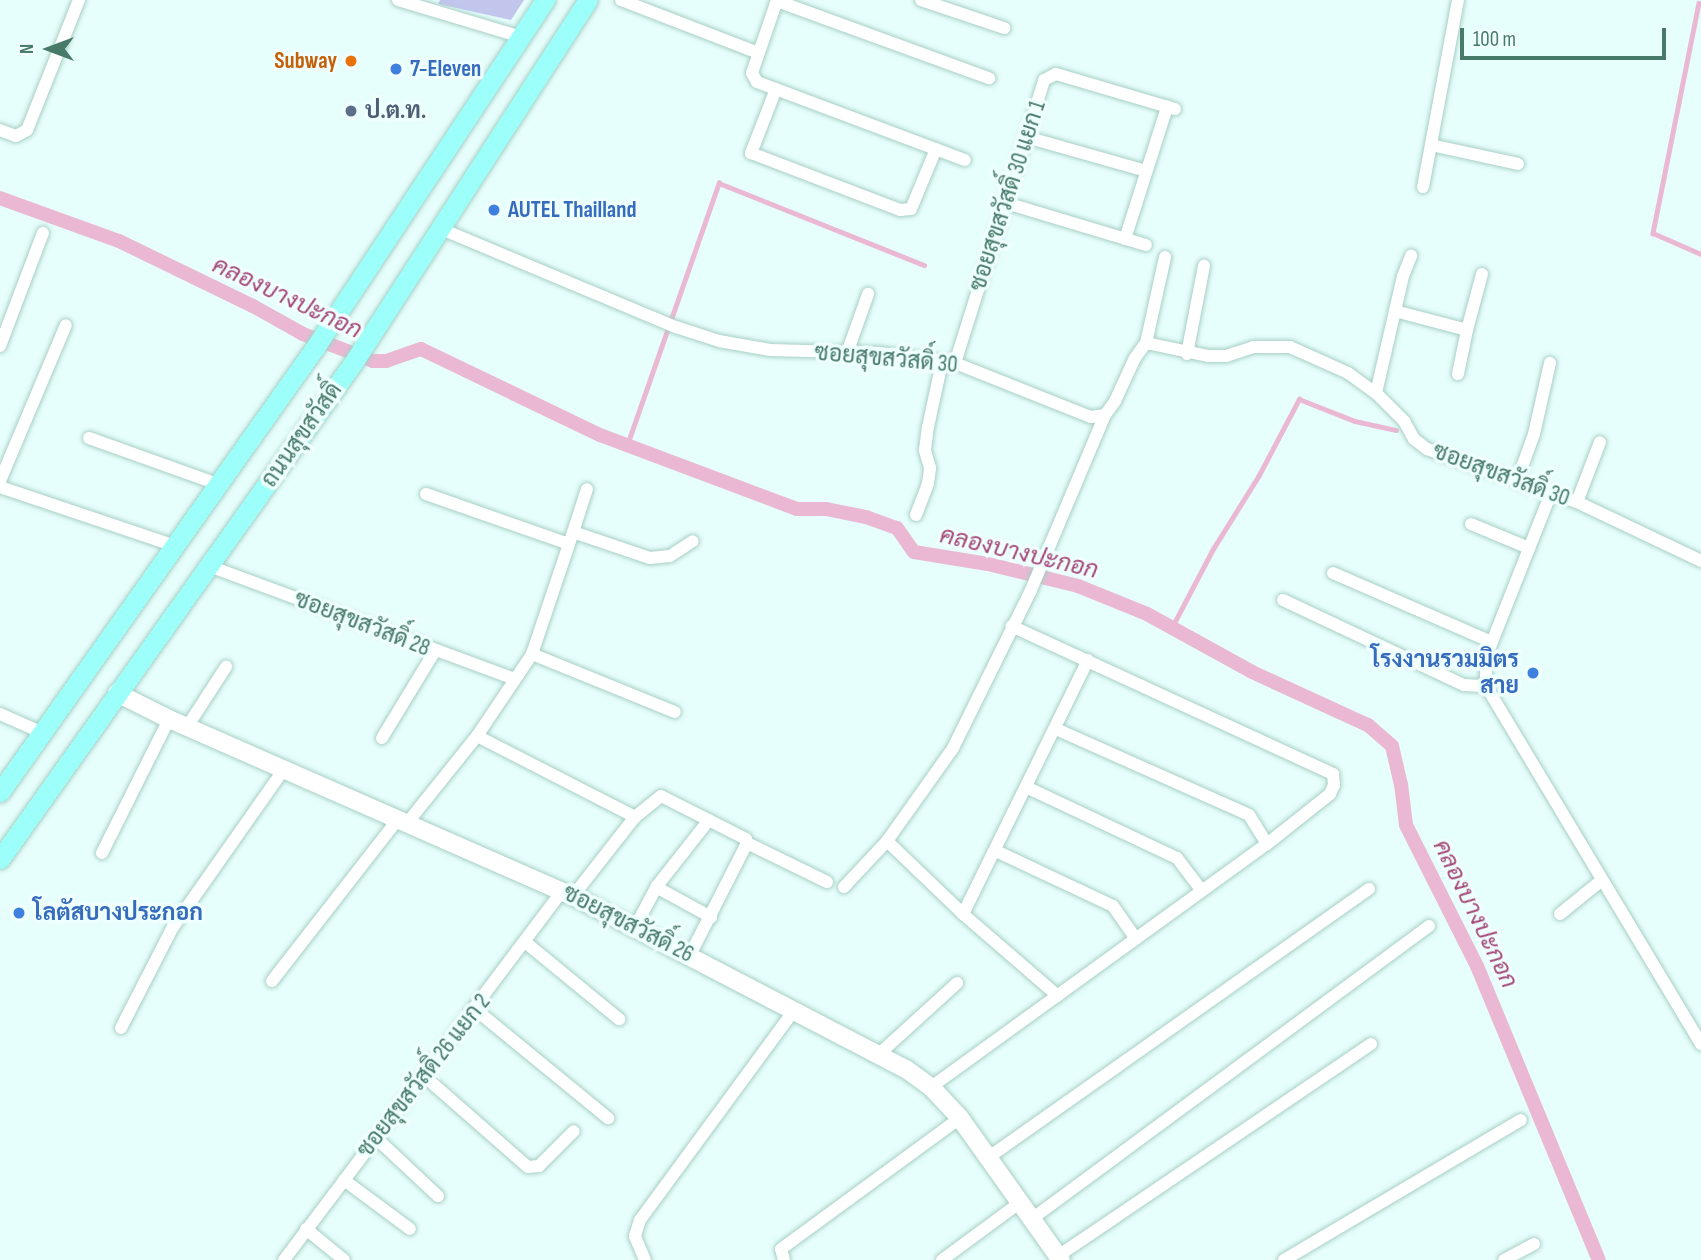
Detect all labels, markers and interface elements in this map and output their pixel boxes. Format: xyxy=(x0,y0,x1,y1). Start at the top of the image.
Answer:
north arrow xyxy=(14,14,84,84)
scale bar xyxy=(1463,14,1670,58)
text: 100 m xyxy=(1473,27,1516,52)
text: N xyxy=(16,44,39,54)
place label: Subway xyxy=(274,47,337,75)
marker: Subway xyxy=(343,53,359,69)
place label: 7-Eleven xyxy=(410,55,481,83)
marker: 7-Eleven xyxy=(388,61,404,77)
place label: ป.ต.ท. xyxy=(365,97,426,125)
street label: ซอยสุขสวัสดิ์ 30 แยก 1 xyxy=(964,97,1052,295)
marker: ป.ต.ท. xyxy=(343,103,359,119)
place label: AUTEL Thailland xyxy=(508,196,637,224)
marker: AUTEL Thailland xyxy=(486,202,502,218)
water label: คลองบางปะกอก xyxy=(208,251,366,345)
street label: ซอยสุขสวัสดิ์ 30 xyxy=(813,339,959,379)
street label: ถนนสุขสวัสดิ์ xyxy=(256,377,348,493)
street label: ซอยสุขสวัสดิ์ 30 xyxy=(1429,438,1573,512)
water label: คลองบางปะกอก xyxy=(937,521,1101,585)
street label: ซอยสุขสวัสดิ์ 28 xyxy=(290,585,434,663)
place label: โรงงานรวมมิตร สาย xyxy=(1371,646,1519,700)
marker: โรงงานรวมมิตร สาย xyxy=(1525,665,1541,681)
water label: คลองบางปะกอก xyxy=(1427,835,1523,993)
street label: ซอยสุขสวัสดิ์ 26 xyxy=(558,879,698,969)
place label: โลตัสบางประกอก xyxy=(33,899,203,927)
marker: โลตัสบางประกอก xyxy=(11,905,27,921)
street label: ซอยสุขสวัสดิ์ 26 แยก 2 xyxy=(352,989,496,1163)

